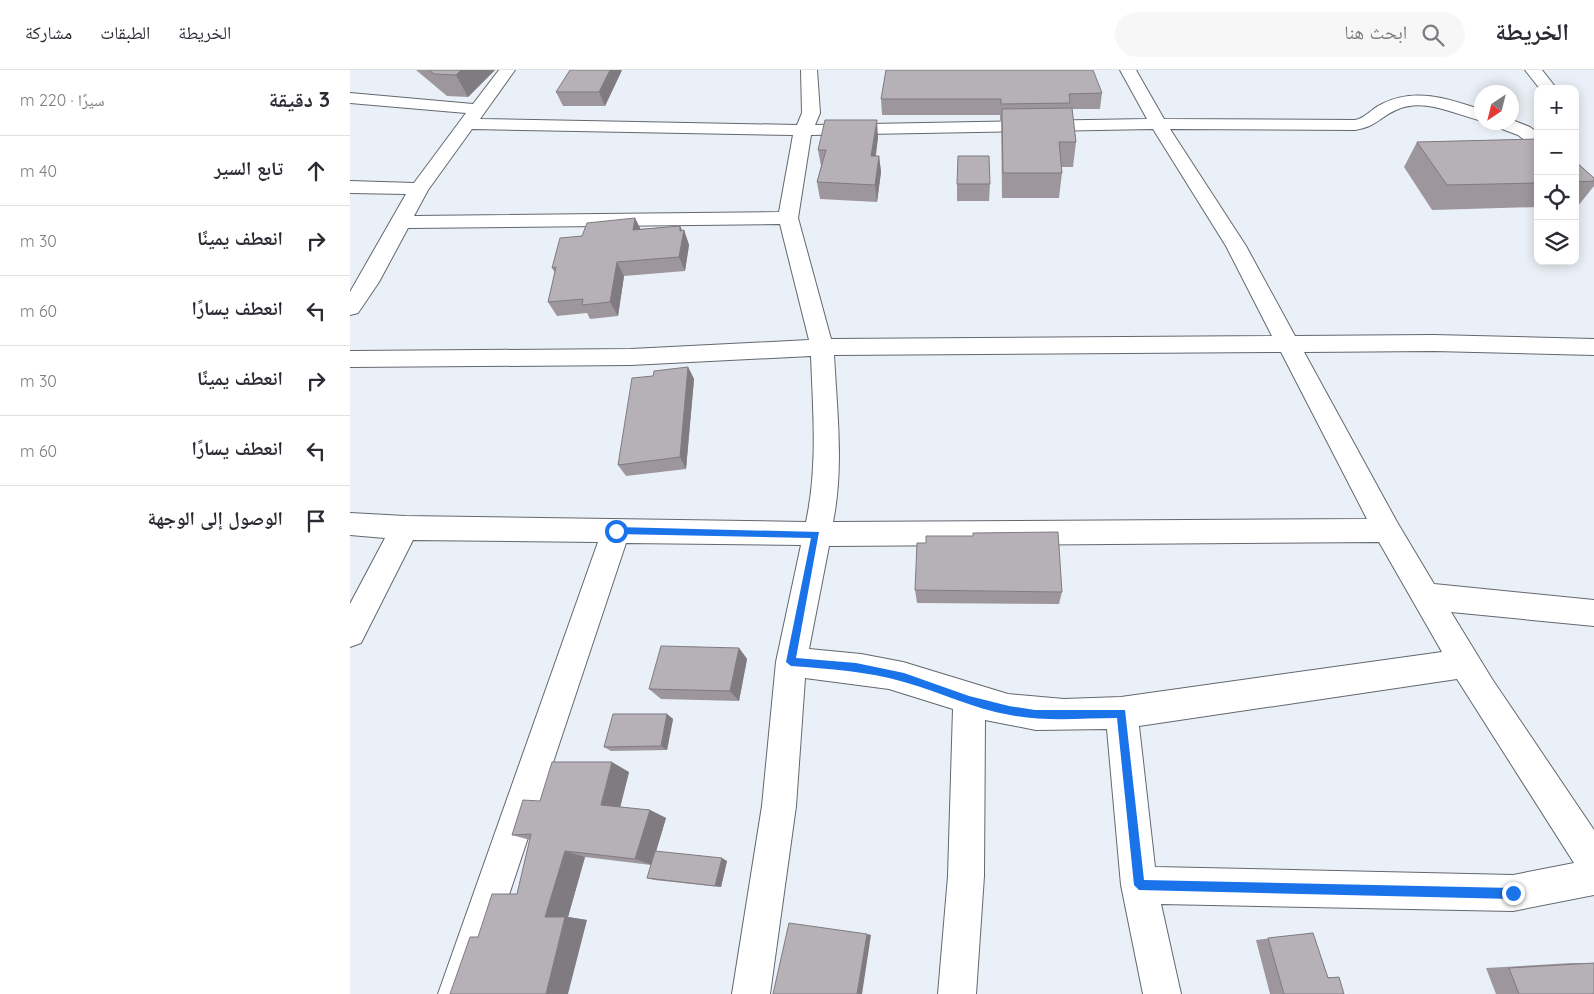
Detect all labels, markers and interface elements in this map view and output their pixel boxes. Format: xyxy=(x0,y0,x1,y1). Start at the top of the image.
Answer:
search box xyxy=(1115,12,1465,57)
text: الخريطة xyxy=(1495,16,1569,46)
text: ابحث هنا xyxy=(1344,20,1407,44)
text: مشاركة xyxy=(25,21,72,44)
text: الطبقات xyxy=(100,21,150,44)
text: الخريطة xyxy=(178,21,231,44)
icon: search xyxy=(1419,21,1447,49)
north arrow xyxy=(1474,85,1519,130)
map controls xyxy=(1534,85,1579,265)
button: + xyxy=(1534,85,1579,130)
text: 3 دقيقة xyxy=(269,86,330,112)
text: سيرًا · 220 m xyxy=(20,90,105,110)
button: − xyxy=(1534,130,1579,175)
text: تابع السير xyxy=(214,156,283,180)
icon: ahead xyxy=(302,157,330,185)
text: 40 m xyxy=(20,161,57,181)
button: locate xyxy=(1534,175,1579,220)
button: layers xyxy=(1534,220,1579,265)
text: انعطف يمينًا xyxy=(197,226,283,250)
icon: right xyxy=(302,227,330,255)
text: 30 m xyxy=(20,231,57,251)
text: انعطف يسارًا xyxy=(192,296,283,320)
icon: left xyxy=(302,297,330,325)
text: 60 m xyxy=(20,301,57,321)
text: انعطف يمينًا xyxy=(197,366,283,390)
icon: right xyxy=(302,367,330,395)
text: 30 m xyxy=(20,371,57,391)
text: انعطف يسارًا xyxy=(192,436,283,460)
icon: left xyxy=(302,437,330,465)
text: 60 m xyxy=(20,441,57,461)
text: الوصول إلى الوجهة xyxy=(147,506,283,530)
icon: arrive xyxy=(302,507,330,535)
route start xyxy=(605,520,628,543)
route end xyxy=(1502,882,1525,905)

